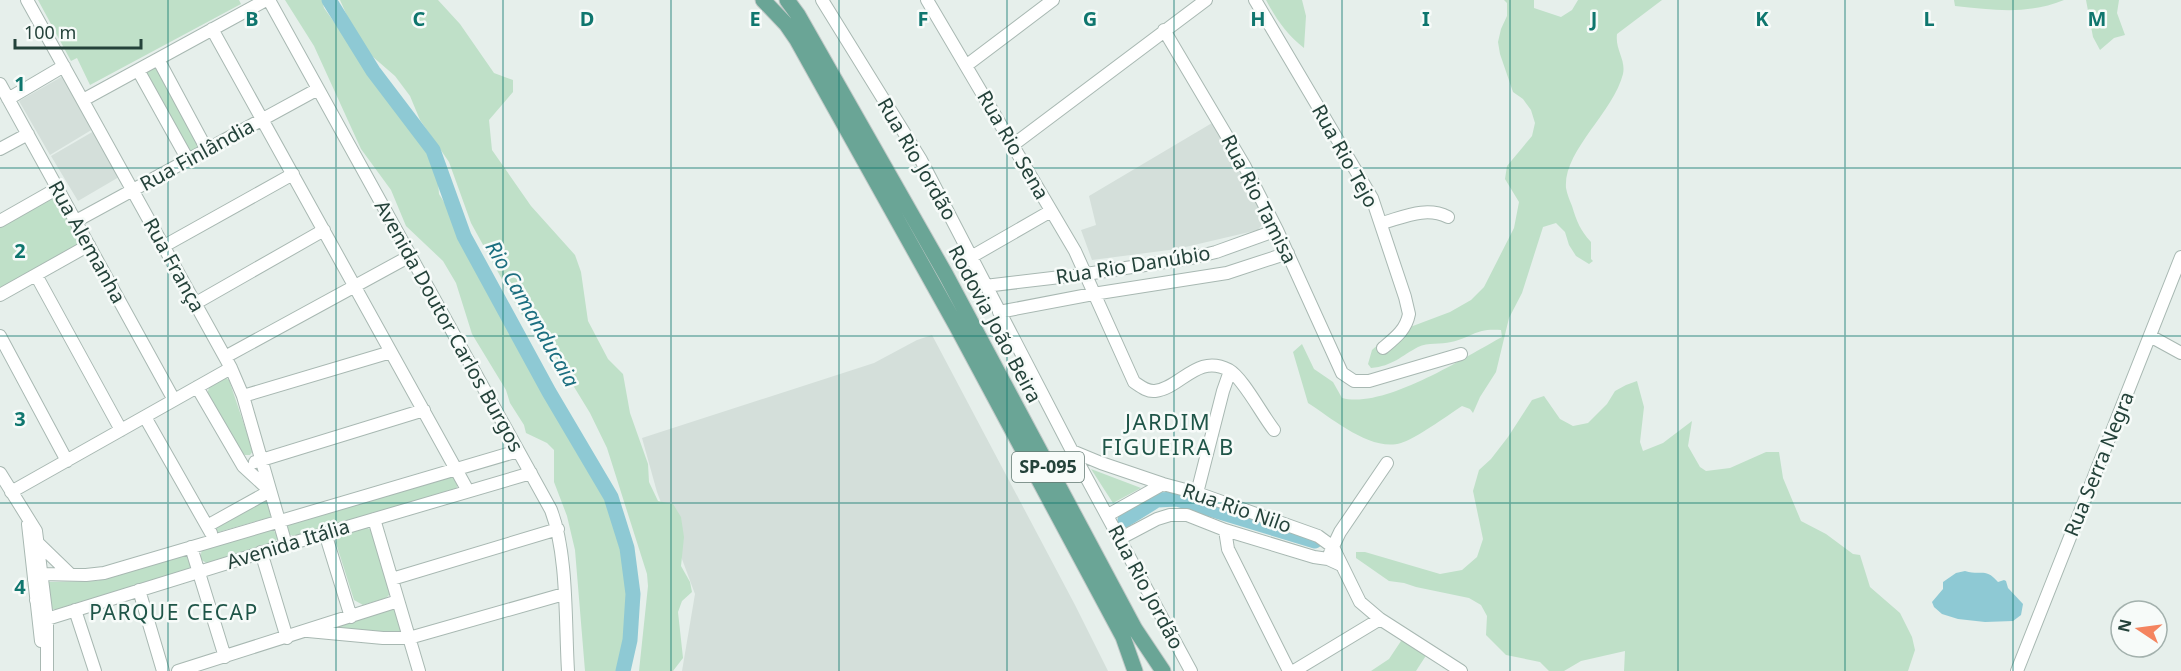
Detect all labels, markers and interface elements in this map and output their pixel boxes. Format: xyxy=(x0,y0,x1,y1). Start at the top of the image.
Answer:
text: B xyxy=(245,5,259,32)
text: C xyxy=(413,5,426,32)
text: D xyxy=(580,5,594,32)
text: E xyxy=(749,5,761,32)
text: F xyxy=(918,5,928,32)
text: G xyxy=(1083,5,1097,32)
text: H xyxy=(1250,5,1266,32)
text: I xyxy=(1422,5,1430,32)
text: J xyxy=(1589,5,1597,32)
text: K xyxy=(1755,5,1769,32)
text: L xyxy=(1923,5,1935,32)
text: M xyxy=(2088,5,2106,32)
scale bar xyxy=(15,12,141,50)
text: 100 m xyxy=(24,20,76,44)
text: 1 xyxy=(14,70,26,97)
street label: Rua Rio Sena xyxy=(971,85,1056,204)
street label: Rua Rio Jordão xyxy=(871,93,963,225)
street label: Rua Rio Tejo xyxy=(1306,99,1385,212)
street label: Rua Finlândia xyxy=(135,112,259,197)
street label: Rua Rio Tamisa xyxy=(1215,130,1304,268)
street label: Rua Alemanha xyxy=(43,176,132,308)
street label: Avenida Doutor Carlos Burgos xyxy=(369,195,530,456)
street label: Rua França xyxy=(137,213,211,317)
water label: Rio Camanducaia xyxy=(480,235,586,392)
text: 2 xyxy=(14,237,26,264)
street label: Rua Rio Danúbio xyxy=(1054,239,1212,290)
street label: Rodovia João Beira xyxy=(942,240,1048,407)
street label: Rua Serra Negra xyxy=(2057,387,2140,540)
text: 3 xyxy=(14,405,26,432)
district label: JARDIM FIGUEIRA B xyxy=(1101,406,1235,461)
road number: SP-095 xyxy=(1012,452,1084,482)
street label: Rua Rio Nilo xyxy=(1179,476,1295,539)
street label: Avenida Itália xyxy=(223,512,353,575)
street label: Rua Rio Jordão xyxy=(1102,520,1191,654)
text: 4 xyxy=(14,573,26,600)
district label: PARQUE CECAP xyxy=(89,598,259,626)
north arrow xyxy=(2109,599,2169,659)
text: N xyxy=(2112,617,2137,634)

